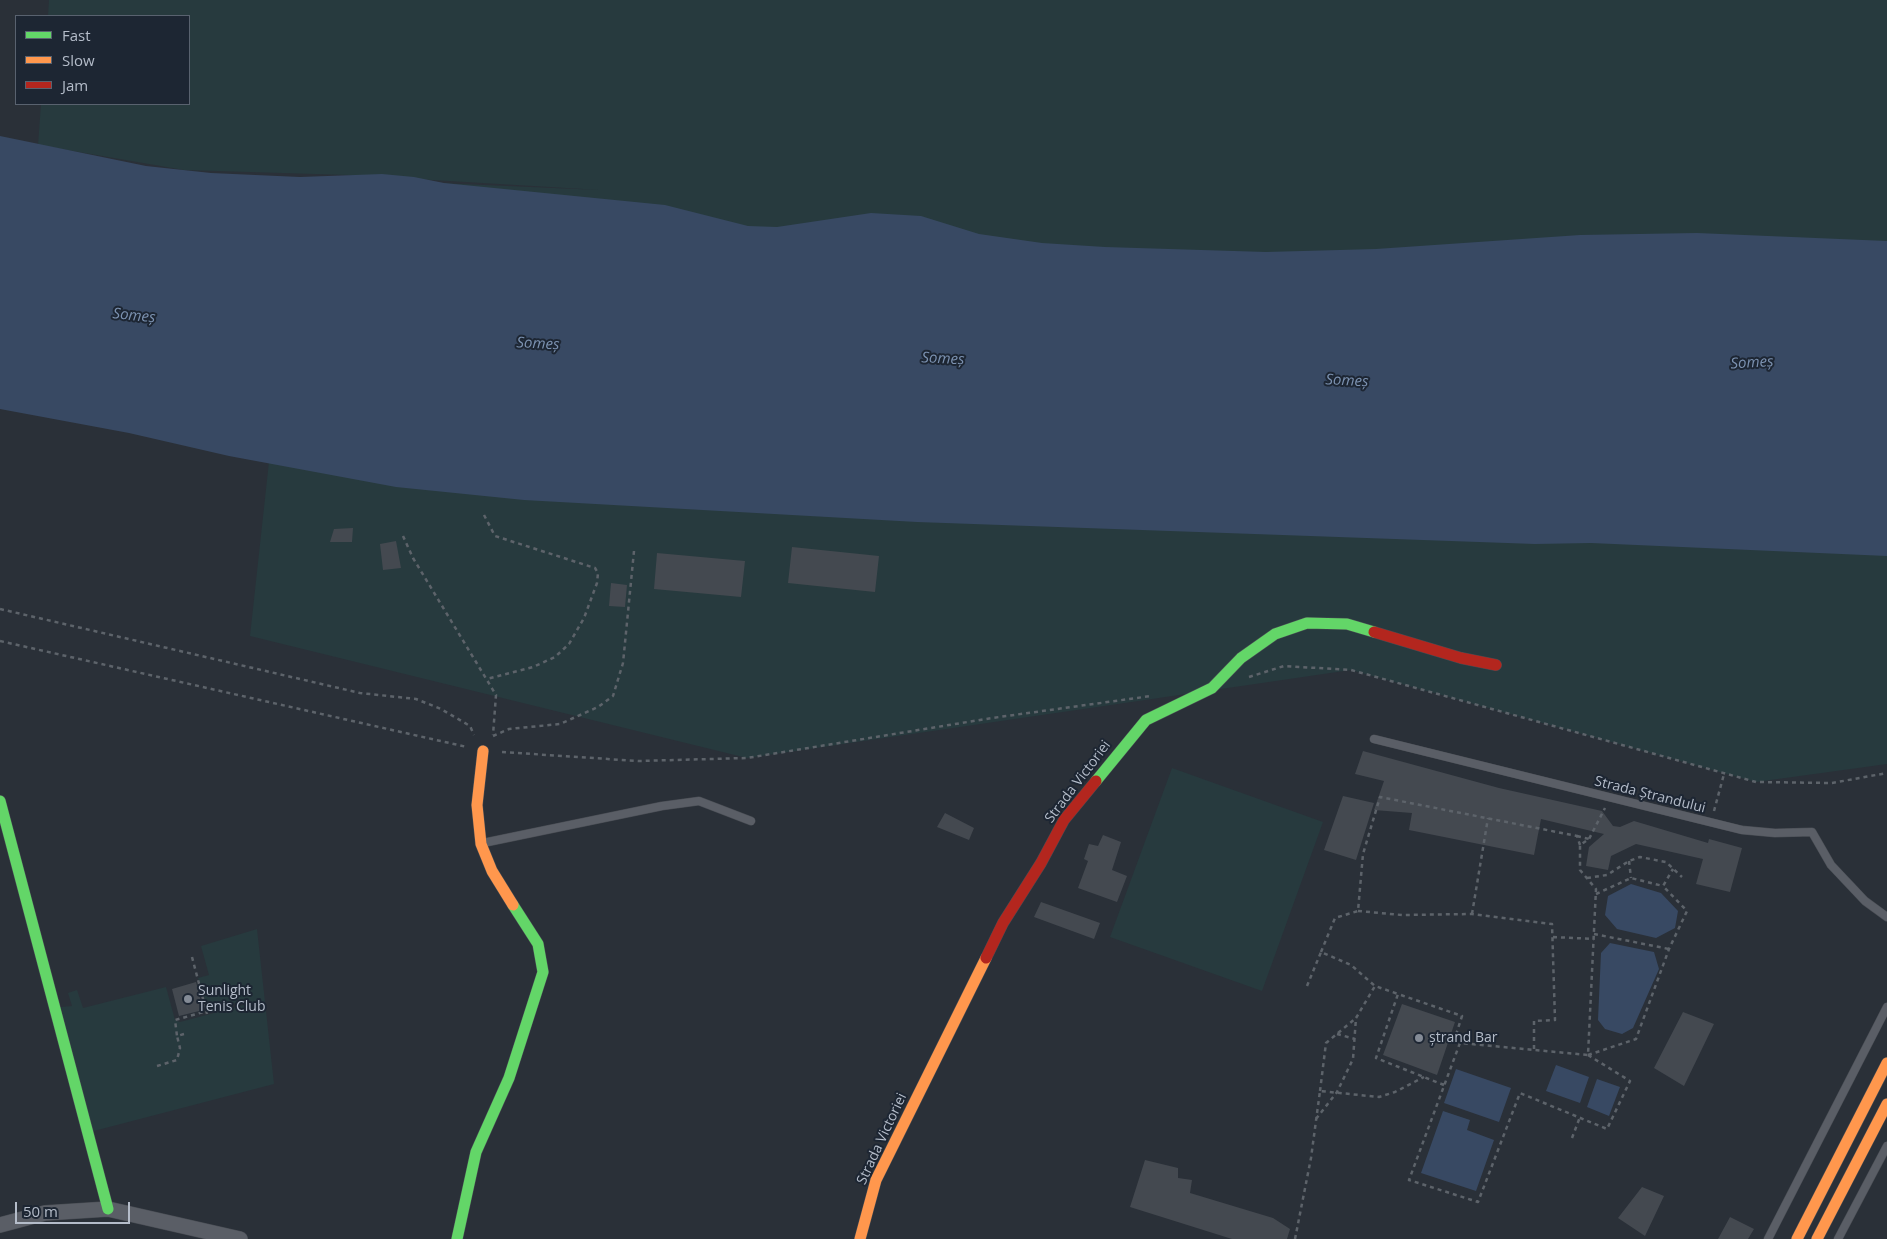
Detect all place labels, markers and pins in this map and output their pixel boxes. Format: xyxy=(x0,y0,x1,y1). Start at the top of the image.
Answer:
place label: Sunlight Tenis Club xyxy=(198,983,266,1016)
marker: Sunlight Tenis Club xyxy=(182,993,194,1005)
place label: ștrand Bar xyxy=(1429,1030,1497,1046)
marker: ștrand Bar xyxy=(1413,1032,1425,1044)

